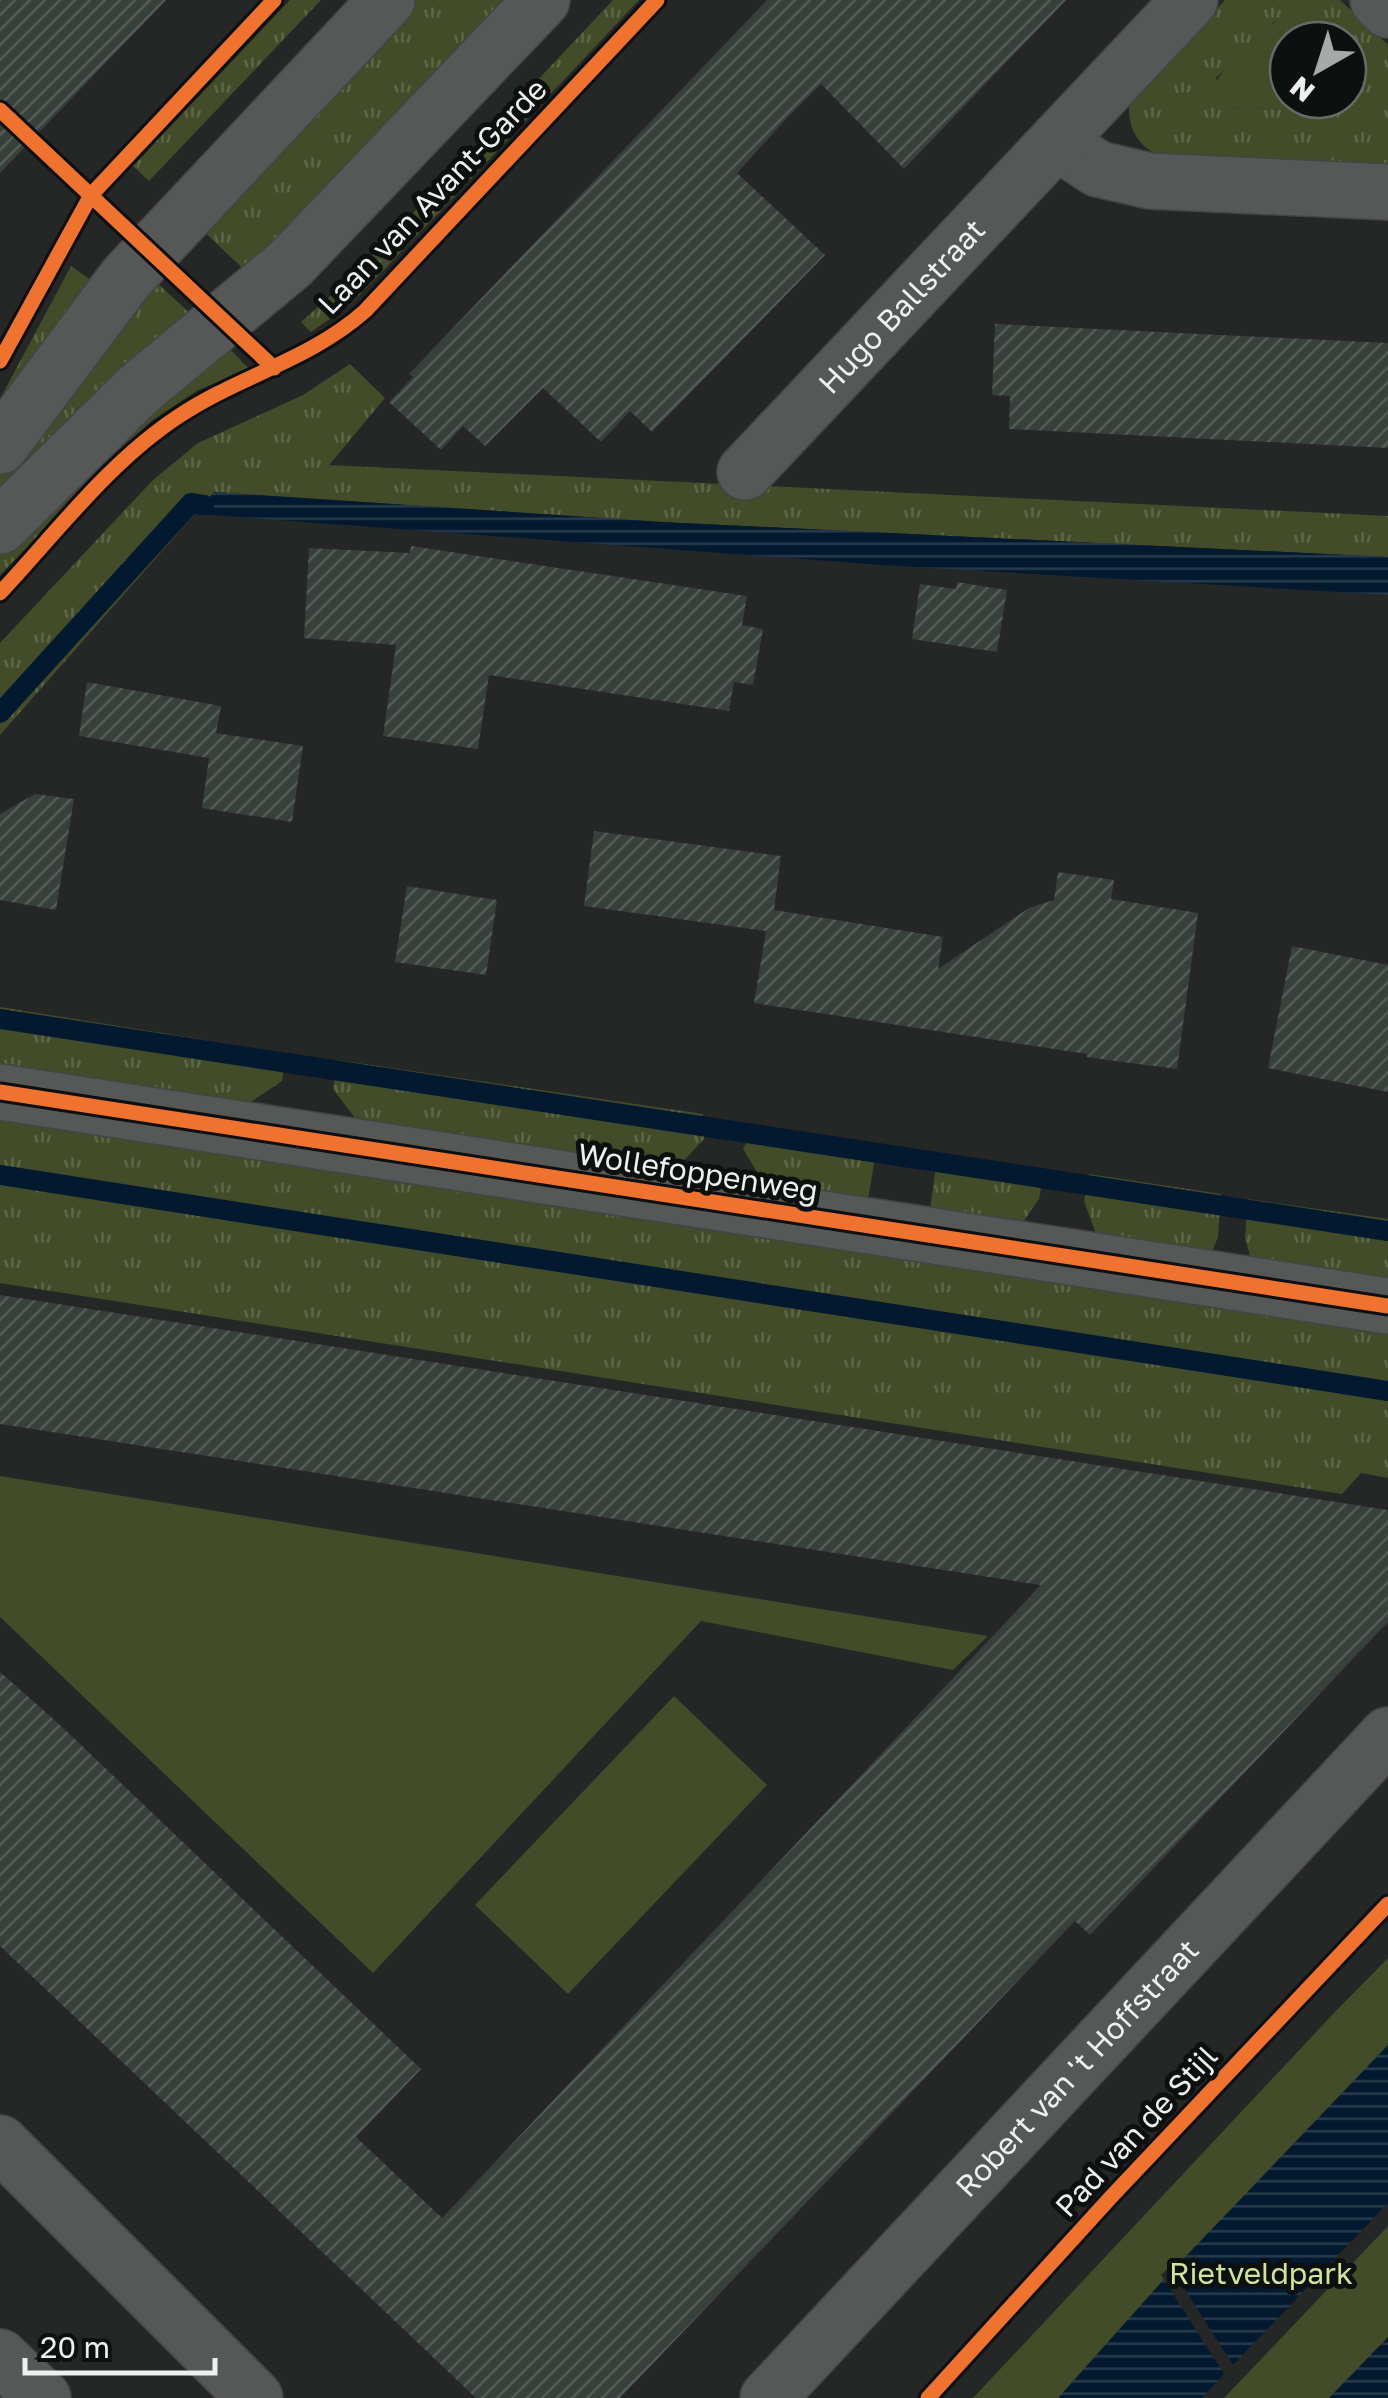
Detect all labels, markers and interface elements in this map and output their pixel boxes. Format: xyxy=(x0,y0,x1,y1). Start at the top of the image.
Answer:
north arrow xyxy=(1268,20,1368,120)
text: N xyxy=(1283,70,1321,109)
street label: Laan van Avant-Garde xyxy=(310,71,554,321)
street label: Hugo Ballstraat xyxy=(811,211,992,401)
street label: Wollefoppenweg xyxy=(575,1135,821,1209)
street label: Robert van 't Hoffstraat xyxy=(948,1932,1206,2204)
street label: Pad van de Stijl xyxy=(1048,2038,1224,2224)
park label: Rietveldpark xyxy=(1169,2255,1353,2291)
scale bar xyxy=(25,2313,215,2375)
text: 20 m xyxy=(40,2329,110,2365)

